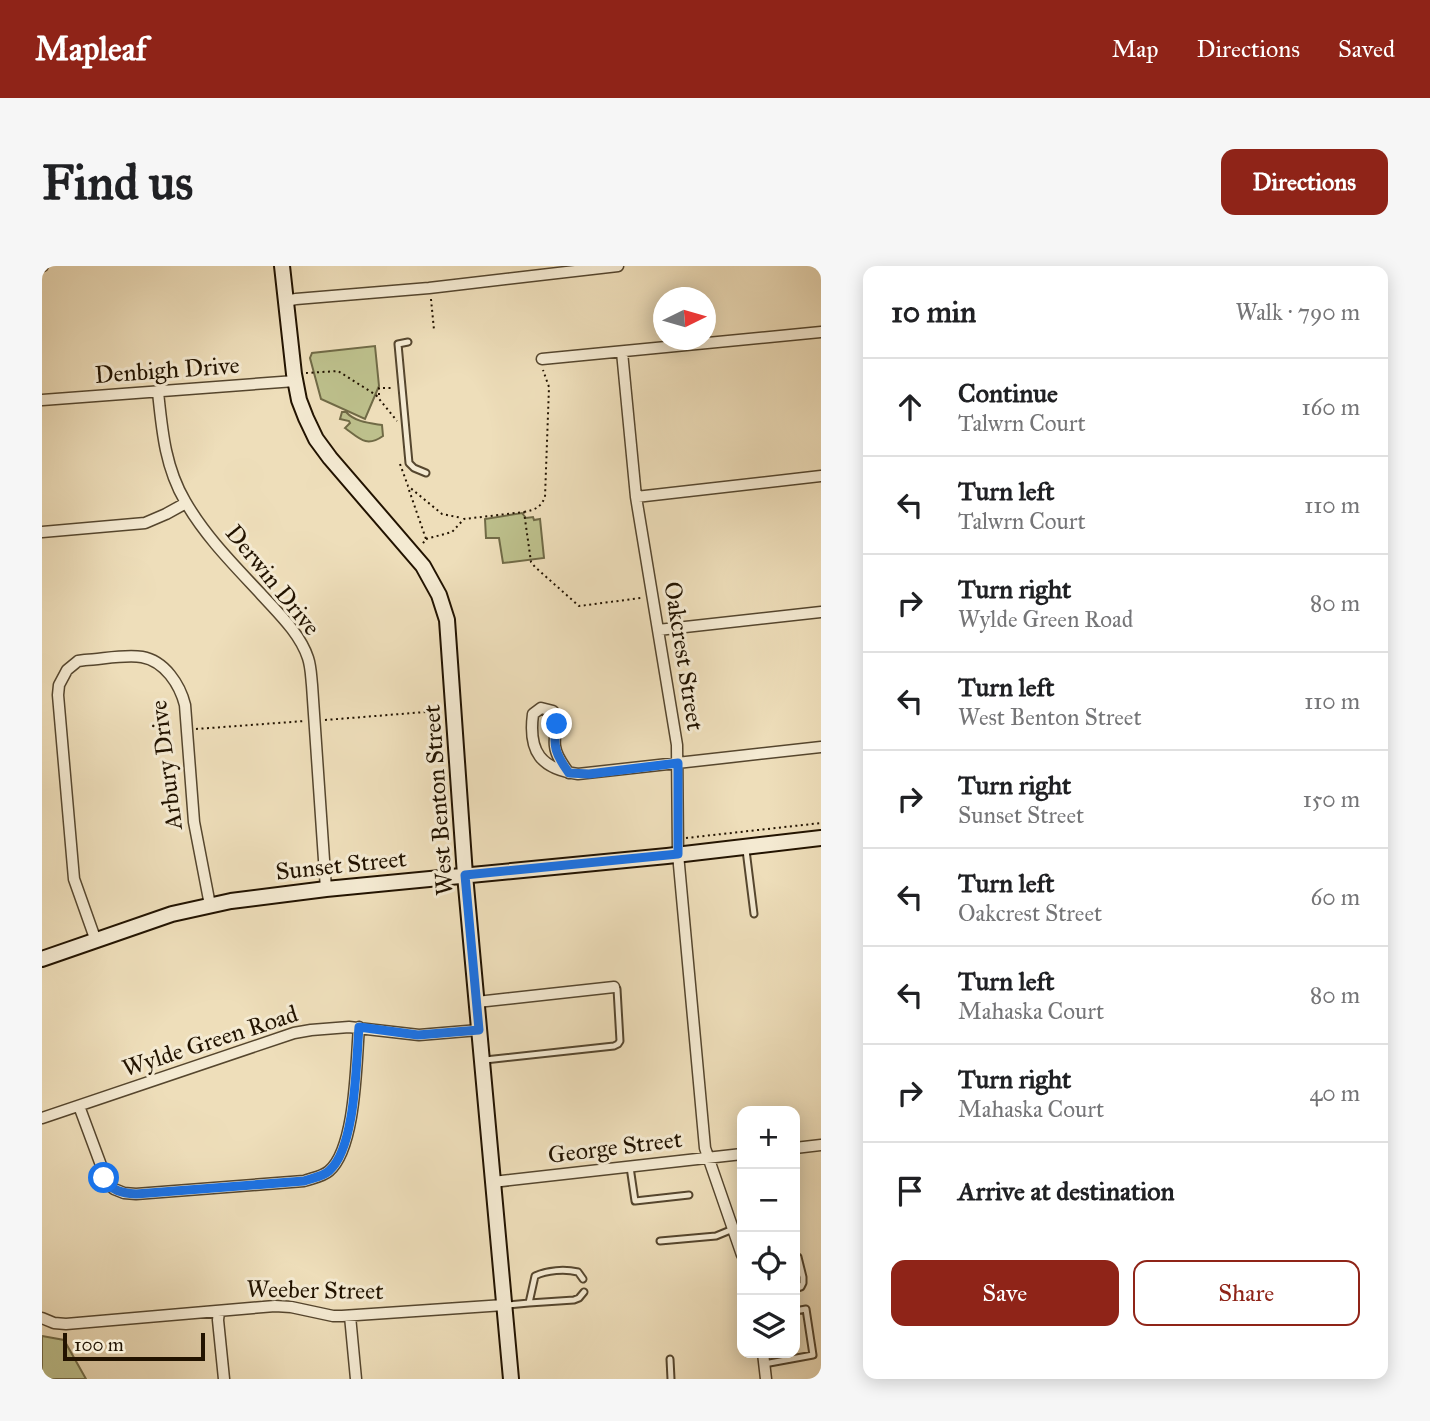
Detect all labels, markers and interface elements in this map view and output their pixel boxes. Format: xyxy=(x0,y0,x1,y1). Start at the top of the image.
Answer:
text: Mapleaf xyxy=(35,29,147,69)
text: Map xyxy=(1112,34,1159,64)
text: Directions xyxy=(1197,34,1300,64)
text: Saved xyxy=(1338,34,1395,64)
button: Directions xyxy=(1221,149,1388,215)
text: Find us xyxy=(42,153,193,212)
north arrow xyxy=(653,287,716,350)
text: 10 min xyxy=(891,294,976,330)
text: Walk · 790 m xyxy=(1235,298,1360,326)
street label: Denbigh Drive xyxy=(94,350,240,390)
text: Continue xyxy=(958,377,1058,409)
icon: ahead xyxy=(891,388,929,426)
text: 160 m xyxy=(1302,393,1360,421)
text: Talwrn Court xyxy=(958,409,1086,437)
text: Turn left xyxy=(958,475,1054,507)
icon: left xyxy=(891,486,929,524)
text: 110 m xyxy=(1304,491,1360,519)
text: Talwrn Court xyxy=(958,507,1086,535)
street label: Derwin Drive xyxy=(219,518,327,642)
text: Turn right xyxy=(958,573,1071,605)
street label: Oakcrest Street xyxy=(657,579,711,733)
icon: right xyxy=(891,584,929,622)
text: 80 m xyxy=(1310,589,1360,617)
text: Wylde Green Road xyxy=(958,605,1133,633)
text: Turn left xyxy=(958,671,1054,703)
icon: left xyxy=(891,682,929,720)
text: 110 m xyxy=(1304,687,1360,715)
street label: Arbury Drive xyxy=(143,698,189,833)
street label: West Benton Street xyxy=(416,703,460,897)
text: West Benton Street xyxy=(958,703,1142,731)
route end xyxy=(541,708,572,739)
text: Turn right xyxy=(958,769,1071,801)
icon: right xyxy=(891,780,929,818)
text: 150 m xyxy=(1303,785,1360,813)
text: Sunset Street xyxy=(958,801,1084,829)
street label: Sunset Street xyxy=(274,843,409,887)
text: Turn left xyxy=(958,867,1054,899)
icon: left xyxy=(891,878,929,916)
text: 60 m xyxy=(1311,883,1360,911)
text: Oakcrest Street xyxy=(958,899,1102,927)
text: Turn left xyxy=(958,965,1054,997)
icon: left xyxy=(891,976,929,1014)
text: 80 m xyxy=(1310,981,1360,1009)
text: Mahaska Court xyxy=(958,997,1104,1025)
street label: Wylde Green Road xyxy=(118,998,302,1084)
text: Turn right xyxy=(958,1063,1071,1095)
icon: right xyxy=(891,1074,929,1112)
text: 40 m xyxy=(1310,1079,1360,1107)
text: Mahaska Court xyxy=(958,1095,1104,1123)
map controls xyxy=(737,1106,800,1358)
button: + xyxy=(737,1106,800,1169)
street label: George Street xyxy=(546,1124,684,1170)
route start xyxy=(88,1162,119,1193)
button: − xyxy=(737,1169,800,1232)
icon: arrive xyxy=(891,1172,929,1210)
text: Arrive at destination xyxy=(958,1175,1175,1207)
button: locate xyxy=(737,1232,800,1295)
button: Save xyxy=(891,1260,1119,1326)
button: Share xyxy=(1133,1260,1360,1326)
street label: Weeber Street xyxy=(246,1274,384,1306)
button: layers xyxy=(737,1295,800,1358)
scale bar xyxy=(63,1330,205,1362)
text: 100 m xyxy=(74,1333,124,1356)

